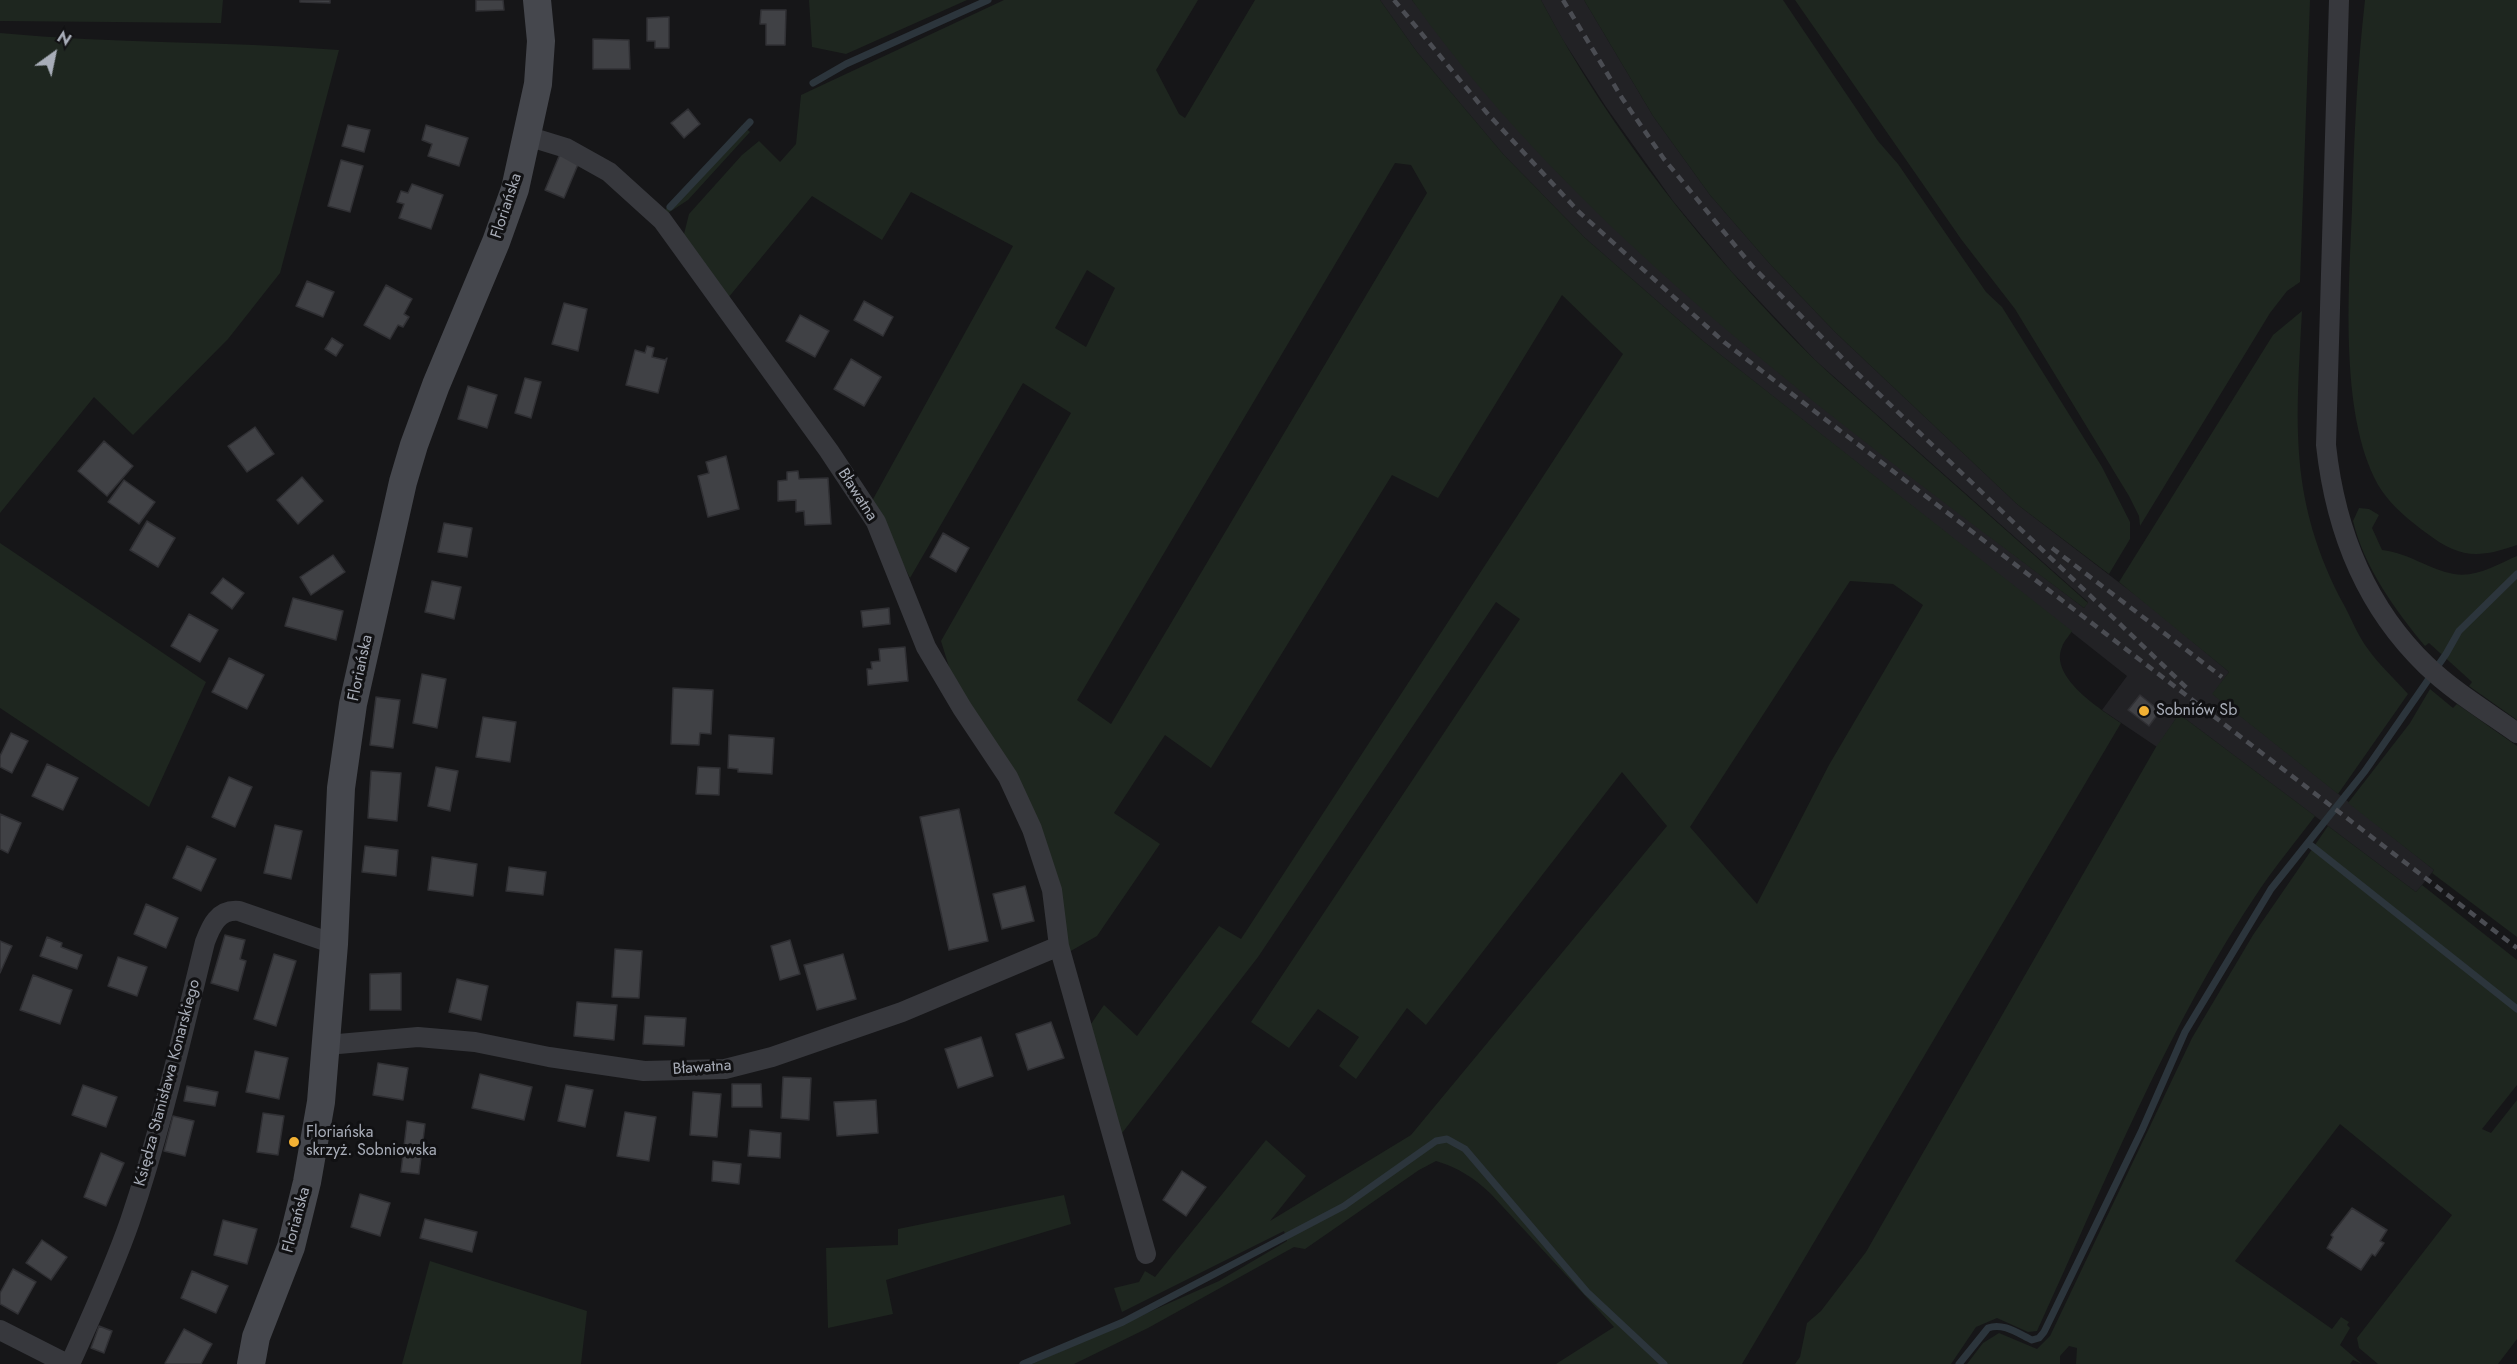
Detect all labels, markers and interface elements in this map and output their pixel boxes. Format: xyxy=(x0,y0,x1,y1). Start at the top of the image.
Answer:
north arrow xyxy=(24,24,84,84)
text: N xyxy=(52,25,76,52)
street label: Floriańska xyxy=(487,171,527,241)
street label: Bławatna xyxy=(833,465,881,525)
street label: Floriańska xyxy=(345,633,377,703)
place label: Sobniów Sb xyxy=(2156,701,2237,721)
marker: Sobniów Sb xyxy=(2137,704,2151,718)
street label: Księdza Stanisława Konarskiego xyxy=(131,977,205,1189)
street label: Bławatna xyxy=(672,1056,732,1080)
place label: Floriańska skrzyż. Sobniowska xyxy=(306,1123,437,1161)
marker: Floriańska skrzyż. Sobniowska xyxy=(287,1135,301,1149)
street label: Floriańska xyxy=(279,1185,315,1255)

